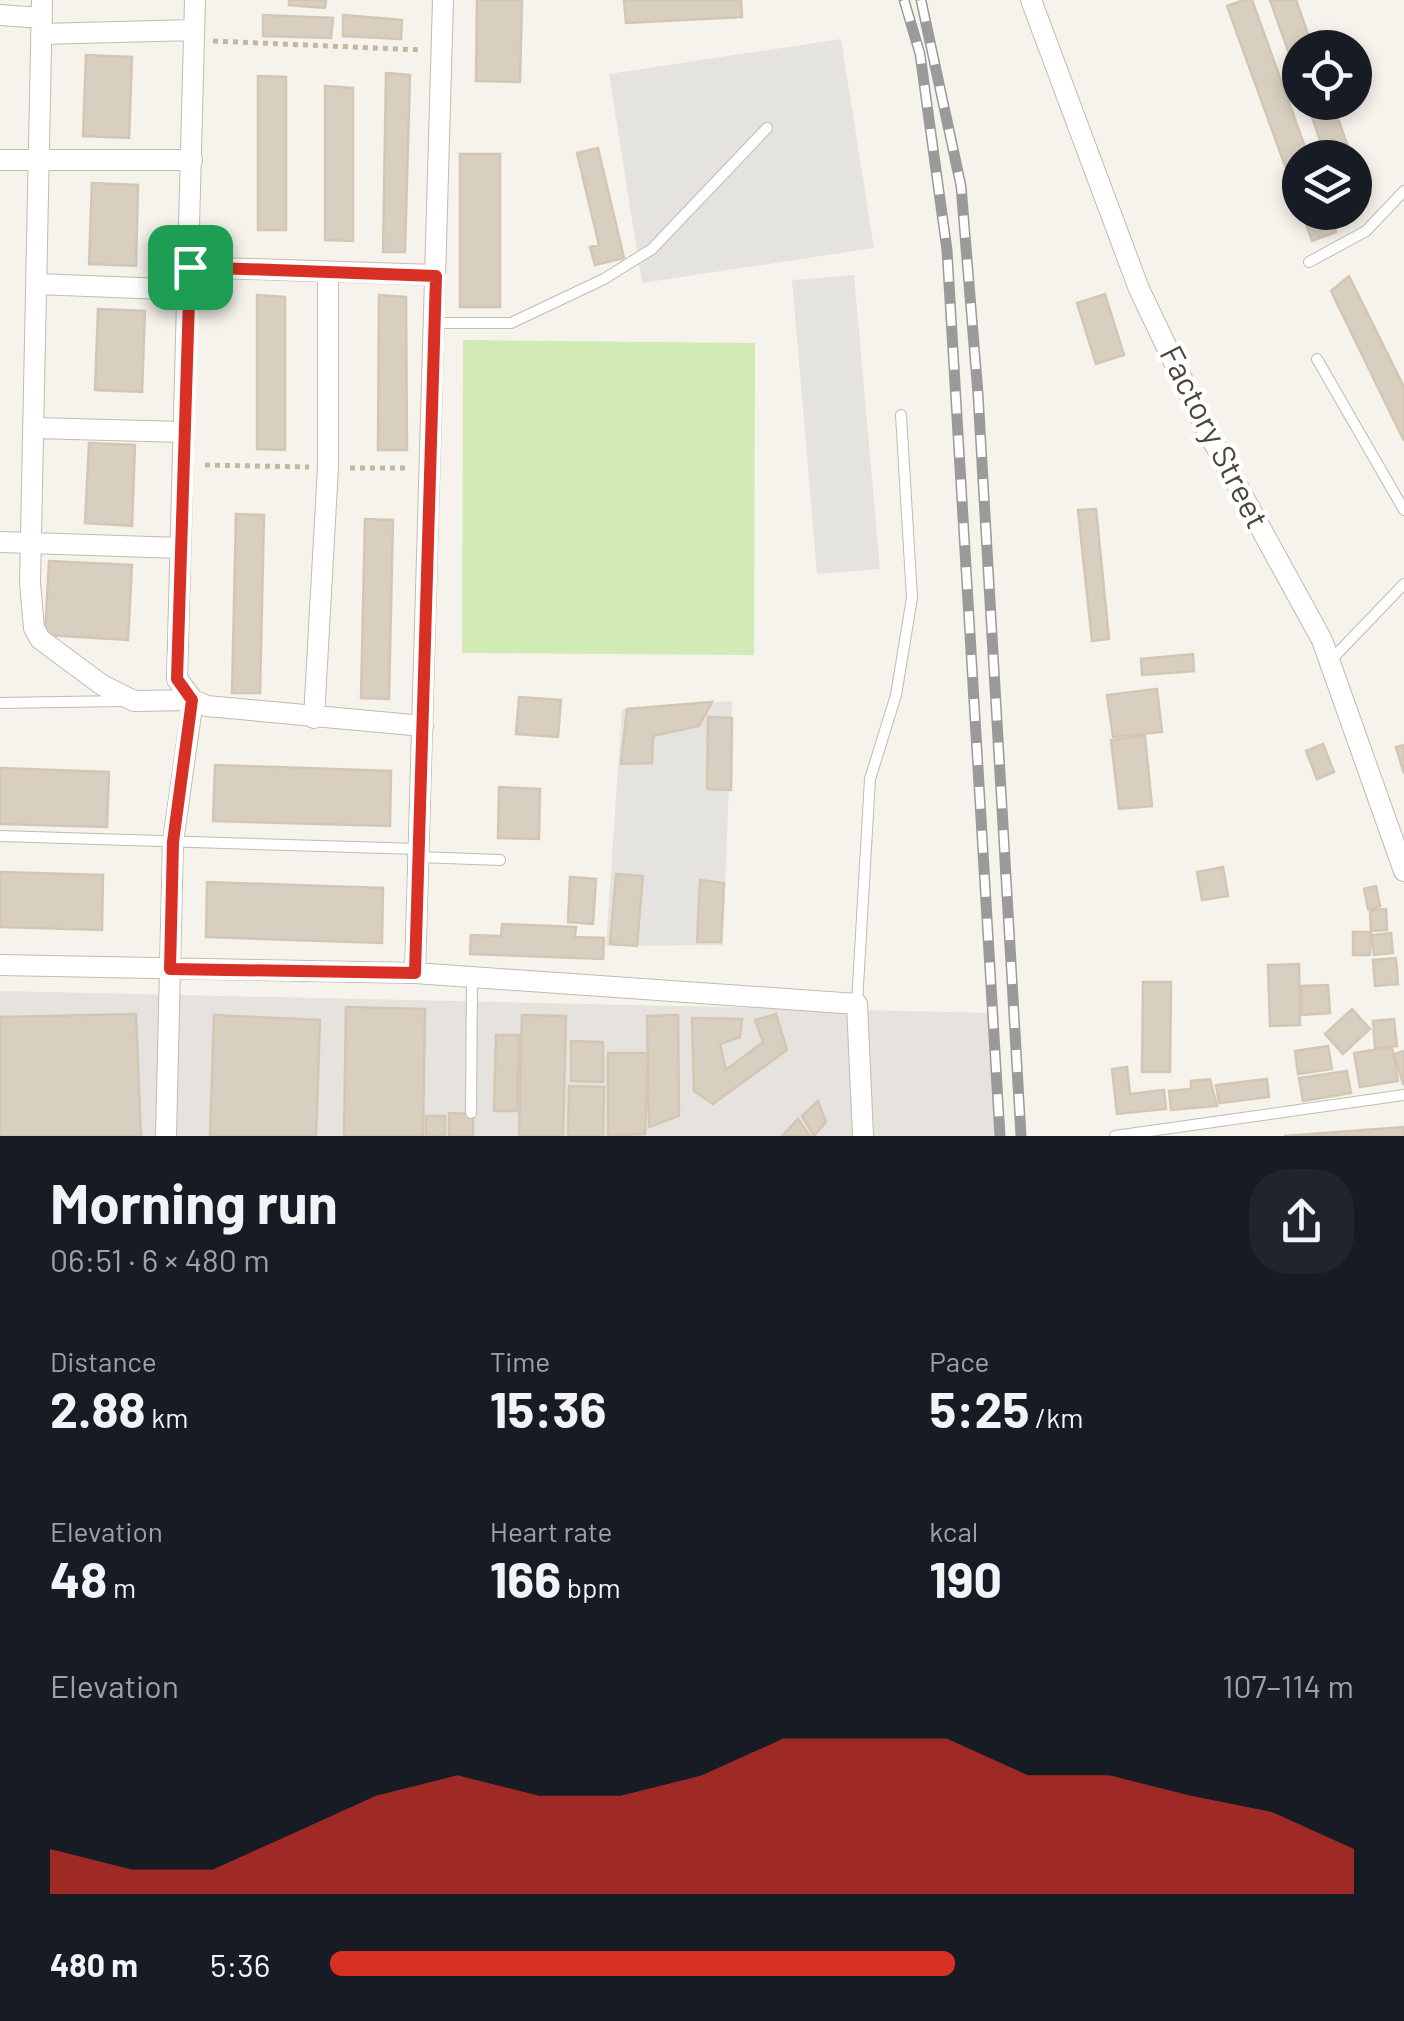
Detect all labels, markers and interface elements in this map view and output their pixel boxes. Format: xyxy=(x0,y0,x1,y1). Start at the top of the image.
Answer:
map controls xyxy=(1282,30,1372,230)
button: locate xyxy=(1282,30,1372,120)
button: layers xyxy=(1282,140,1372,230)
pin xyxy=(148,225,233,310)
icon: arrive xyxy=(163,240,218,295)
street label: Factory Street xyxy=(1153,338,1278,534)
text: Morning run xyxy=(50,1169,338,1235)
button: share xyxy=(1249,1169,1354,1274)
text: 06:51 · 6 × 480 m xyxy=(50,1240,270,1278)
text: Distance xyxy=(50,1344,157,1378)
text: Time xyxy=(490,1344,550,1378)
text: Pace xyxy=(929,1344,990,1378)
text: 2.88 xyxy=(50,1378,146,1438)
text: 15:36 xyxy=(490,1378,606,1438)
text: 5:25 xyxy=(929,1378,1029,1438)
text: km xyxy=(146,1400,188,1434)
text: /km xyxy=(1029,1400,1083,1434)
text: Elevation xyxy=(50,1514,163,1548)
text: Heart rate xyxy=(490,1514,612,1548)
text: kcal xyxy=(929,1514,978,1548)
text: 48 xyxy=(50,1548,107,1608)
text: 166 xyxy=(490,1548,561,1608)
text: 190 xyxy=(929,1548,1002,1608)
text: m xyxy=(107,1570,136,1604)
text: bpm xyxy=(561,1570,621,1604)
text: Elevation xyxy=(50,1666,179,1704)
text: 107–114 m xyxy=(1222,1666,1354,1704)
text: 480 m xyxy=(50,1945,138,1983)
text: 5:36 xyxy=(210,1945,270,1983)

